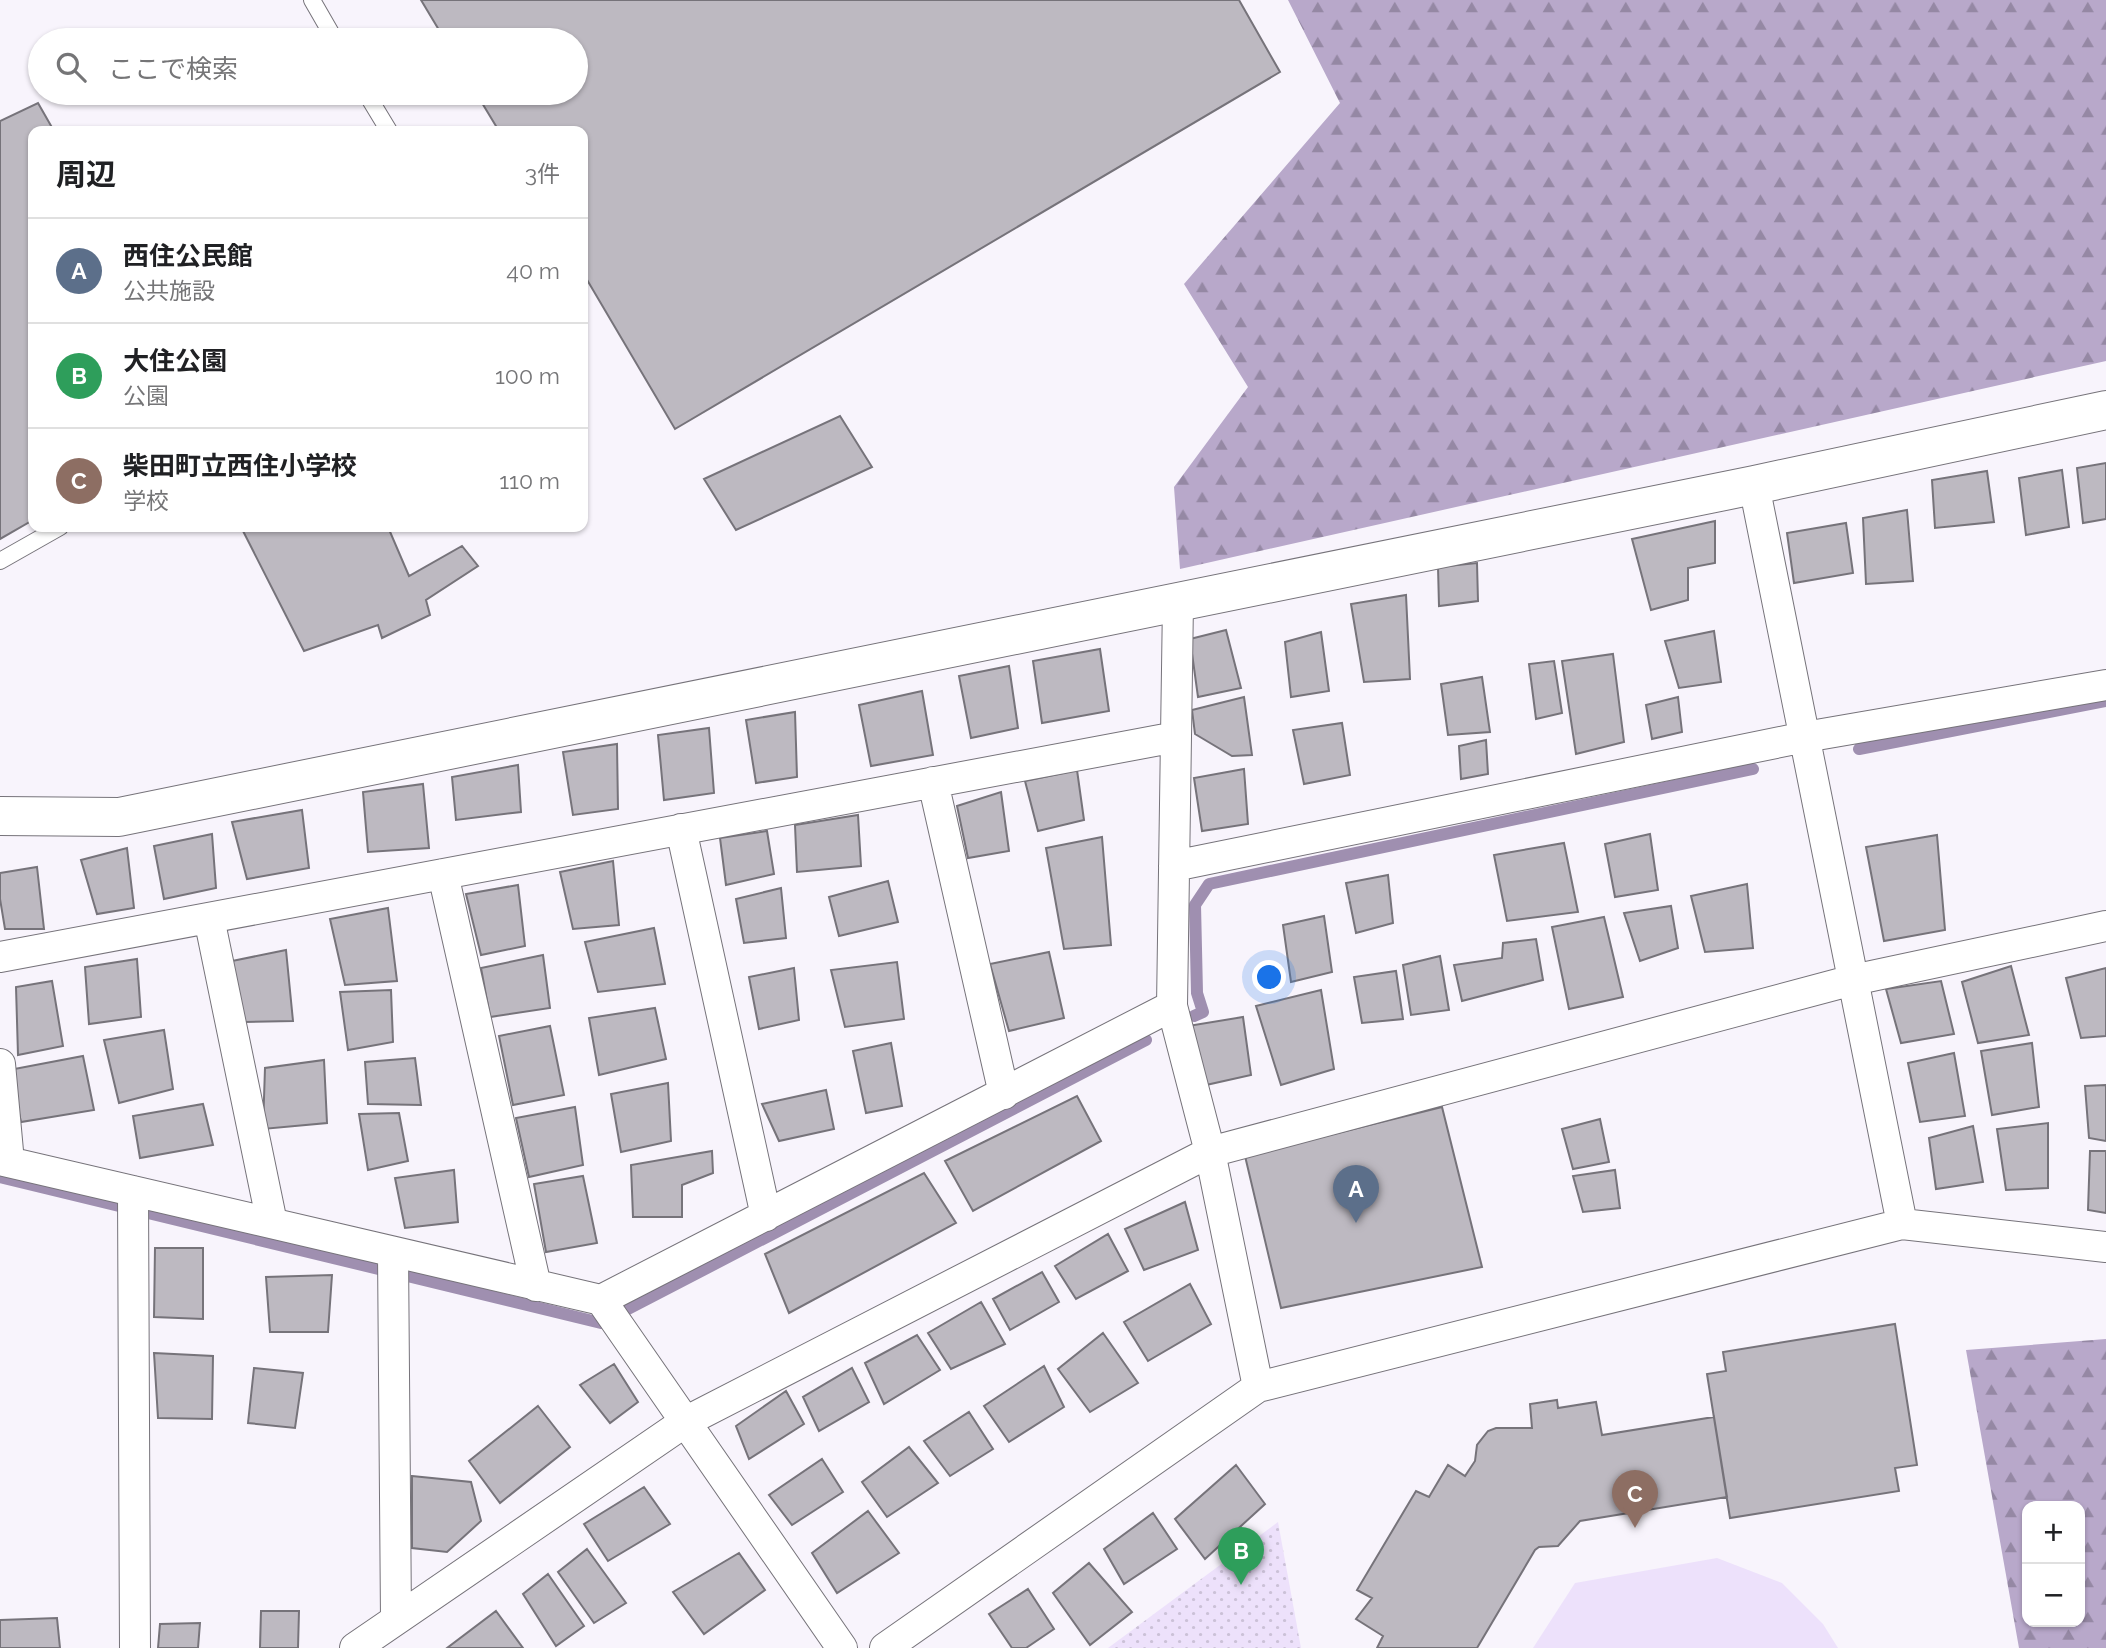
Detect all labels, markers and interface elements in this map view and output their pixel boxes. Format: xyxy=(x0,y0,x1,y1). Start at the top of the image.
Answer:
search box xyxy=(28,28,588,105)
icon: search xyxy=(52,48,90,86)
text: ここで検索 xyxy=(108,54,238,84)
text: 周辺 xyxy=(56,157,116,192)
text: 3件 xyxy=(525,160,560,187)
text: 西住公民館 xyxy=(123,241,253,271)
text: A xyxy=(71,257,87,284)
text: 40 m xyxy=(506,257,560,284)
text: 公共施設 xyxy=(123,277,215,304)
text: 大住公園 xyxy=(123,346,227,376)
text: B xyxy=(71,362,87,389)
text: 100 m xyxy=(495,362,560,389)
text: 公園 xyxy=(123,382,169,409)
text: 柴田町立西住小学校 xyxy=(123,451,357,481)
text: C xyxy=(71,467,87,494)
text: 110 m xyxy=(499,467,560,494)
text: 学校 xyxy=(123,487,169,514)
your location xyxy=(1252,960,1286,994)
pin: A xyxy=(1333,1165,1379,1223)
pin: C xyxy=(1612,1470,1658,1528)
map controls xyxy=(2022,1501,2085,1627)
button: + xyxy=(2022,1501,2085,1564)
pin: B xyxy=(1218,1527,1264,1585)
button: − xyxy=(2022,1564,2085,1627)

